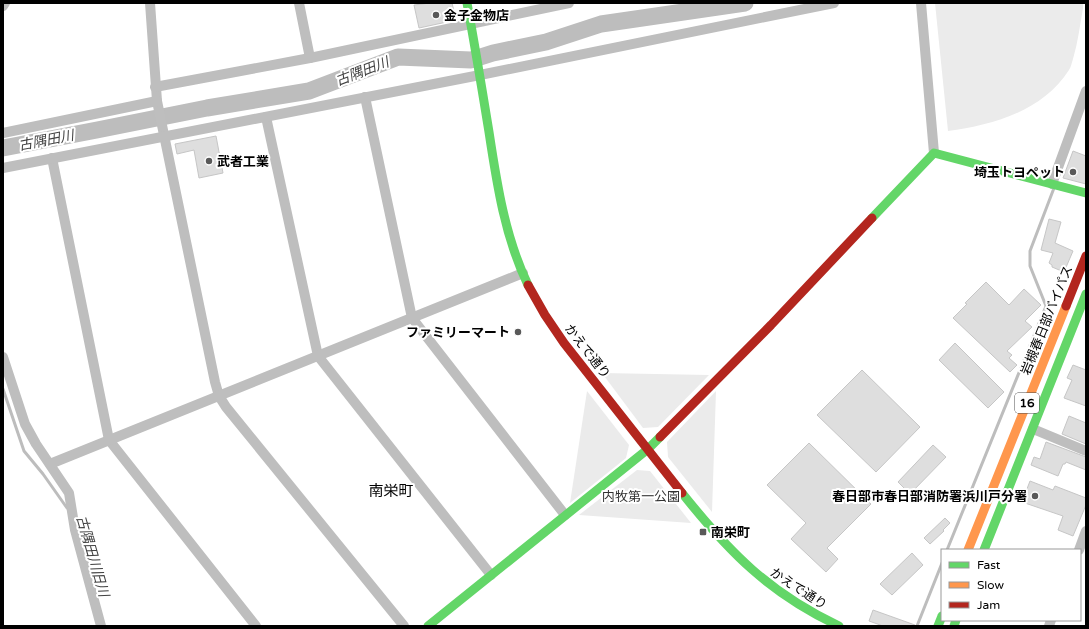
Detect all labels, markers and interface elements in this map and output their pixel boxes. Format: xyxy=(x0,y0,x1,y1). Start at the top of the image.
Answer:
place label: 金子金物店 xyxy=(444,8,509,24)
marker: 金子金物店 xyxy=(431,10,441,20)
water label: 古隅田川 xyxy=(333,53,393,89)
water label: 古隅田川 xyxy=(17,126,77,154)
place label: 武者工業 xyxy=(217,154,269,170)
marker: 武者工業 xyxy=(204,156,214,166)
place label: 埼玉トヨペット xyxy=(974,165,1065,181)
marker: 埼玉トヨペット xyxy=(1068,167,1078,177)
street label: 岩槻春日部バイパス xyxy=(1018,263,1076,377)
street label: かえで通り xyxy=(561,321,613,382)
place label: ファミリーマート xyxy=(406,325,510,341)
marker: ファミリーマート xyxy=(513,327,523,337)
road number: 16 xyxy=(1015,393,1039,413)
district label: 南栄町 xyxy=(368,482,414,500)
park label: 内牧第一公園 xyxy=(602,489,680,505)
place label: 春日部市春日部消防署浜川戸分署 xyxy=(832,489,1027,505)
marker: 春日部市春日部消防署浜川戸分署 xyxy=(1030,491,1040,501)
water label: 古隅田川旧川 xyxy=(73,513,113,601)
place label: 南栄町 xyxy=(711,525,750,541)
marker: 南栄町 xyxy=(698,527,708,537)
legend xyxy=(941,549,1081,621)
text: Fast xyxy=(977,558,1001,572)
street label: かえで通り xyxy=(767,565,830,613)
text: Slow xyxy=(977,578,1004,592)
text: Jam xyxy=(977,598,1000,612)

